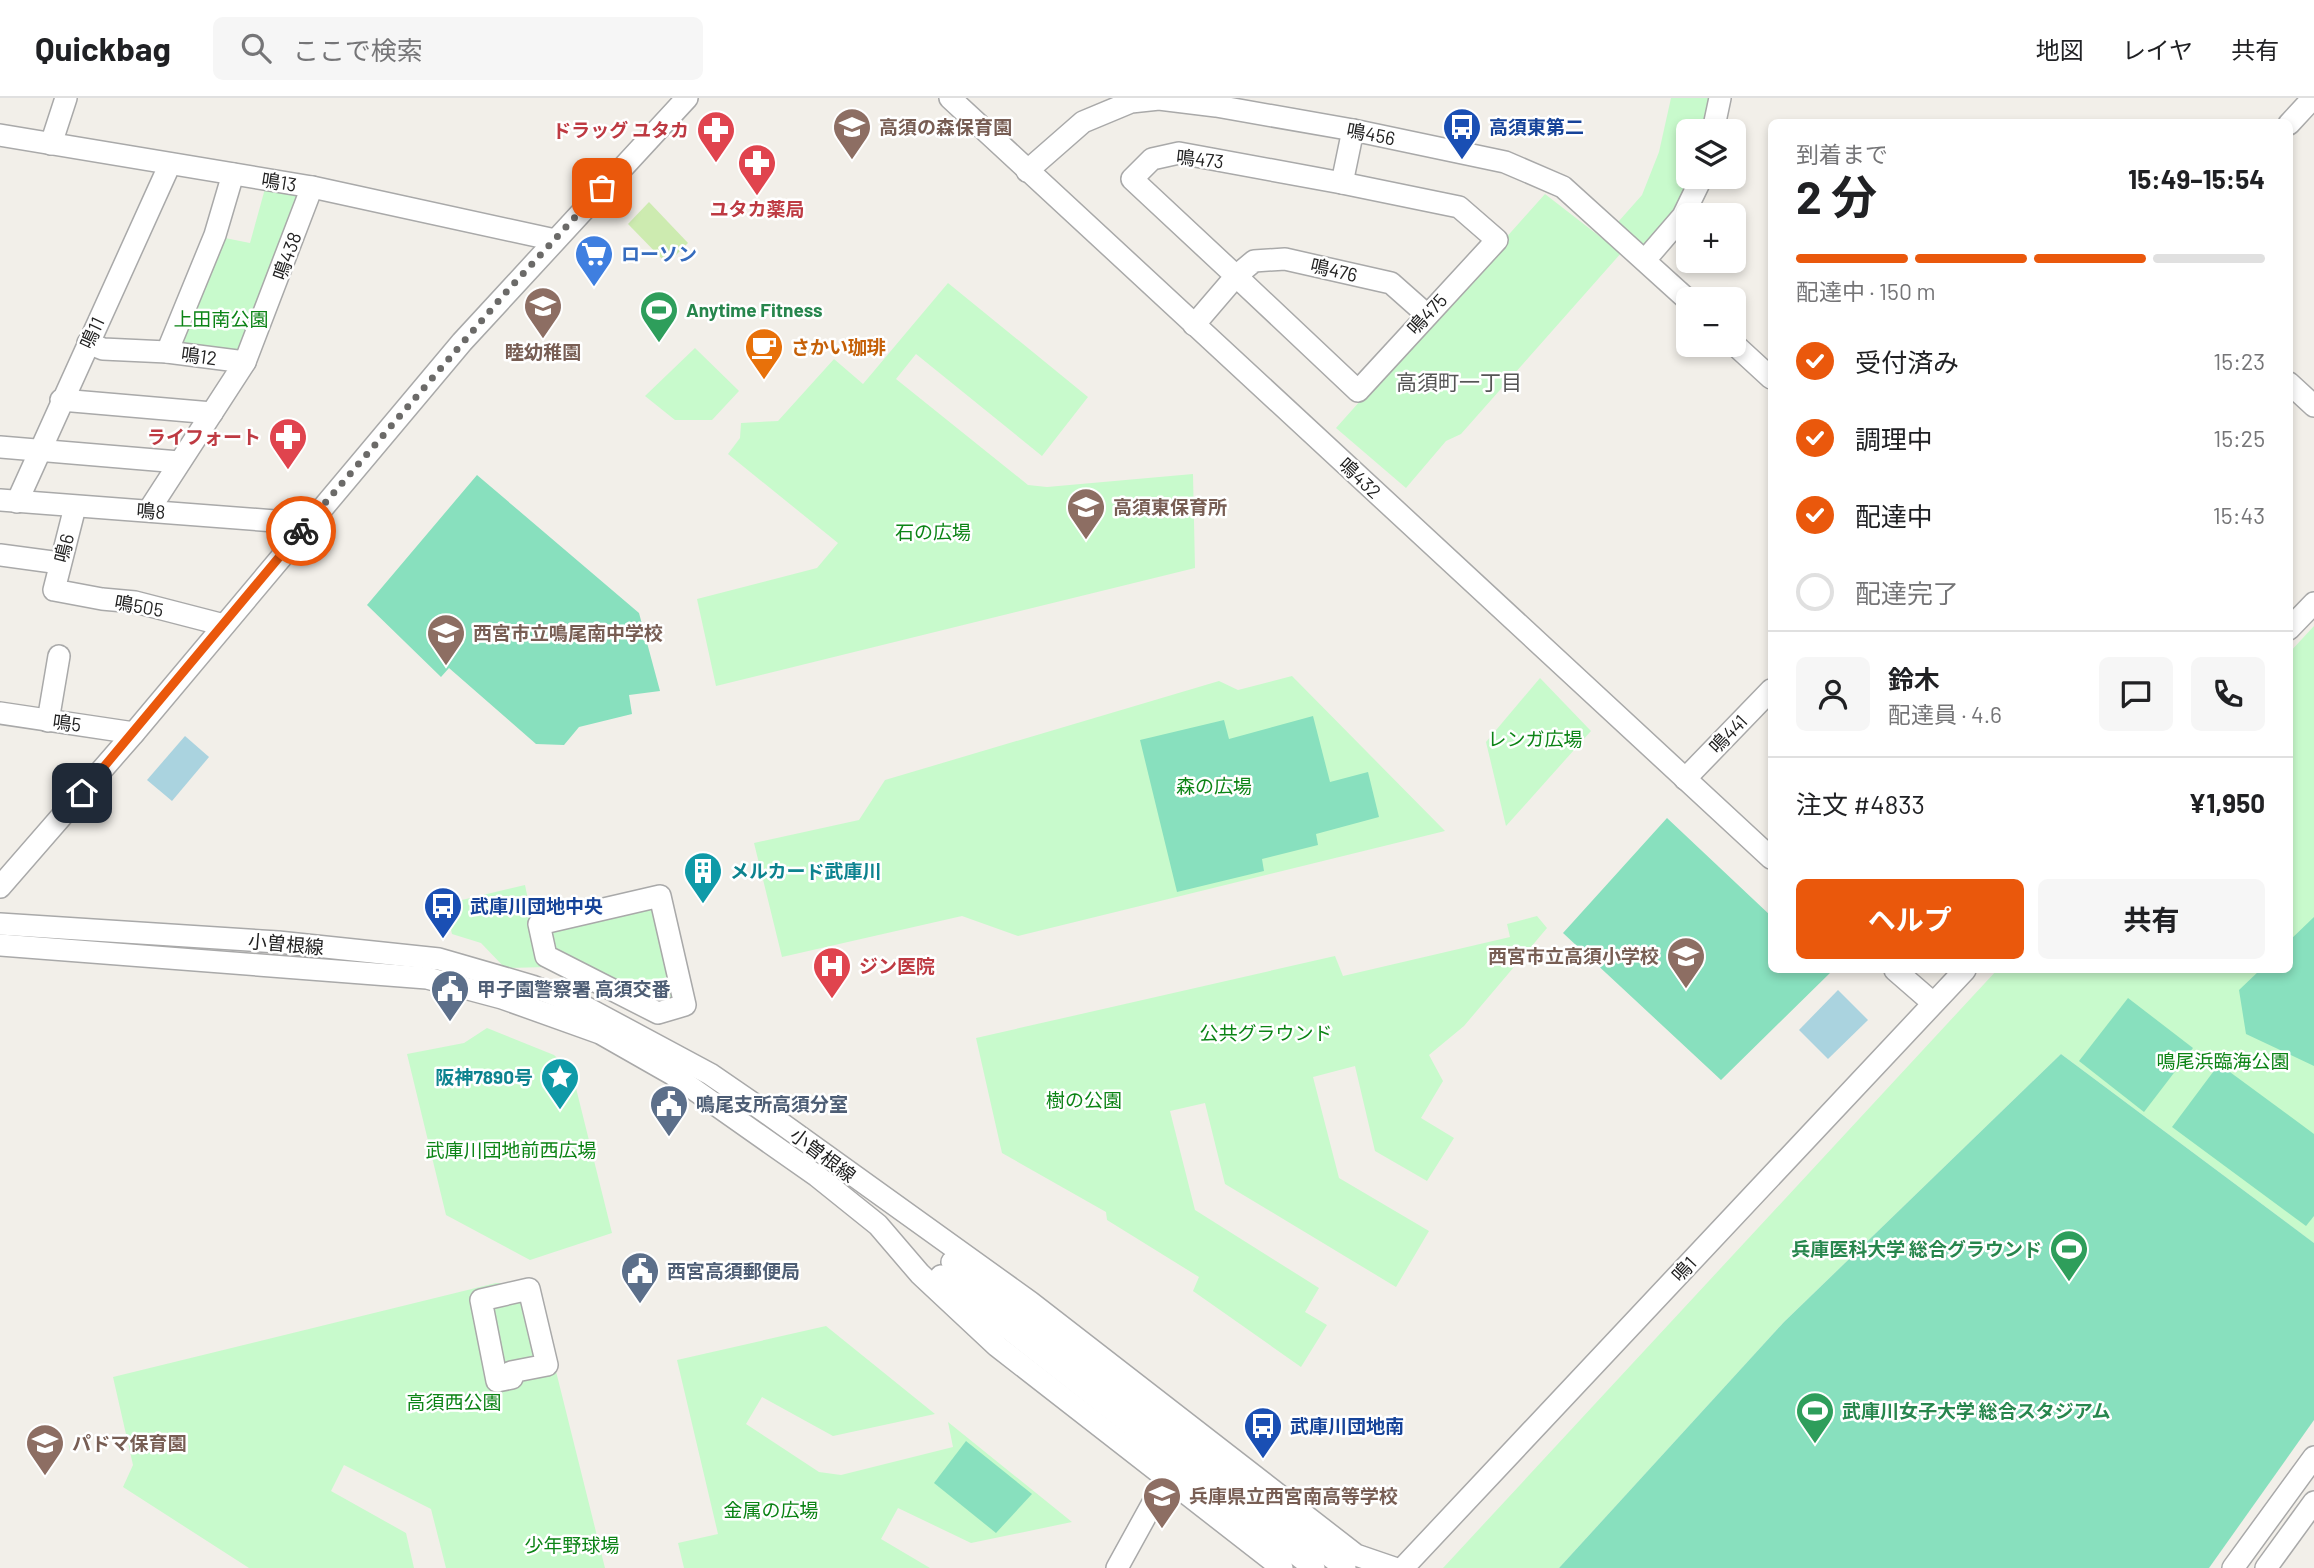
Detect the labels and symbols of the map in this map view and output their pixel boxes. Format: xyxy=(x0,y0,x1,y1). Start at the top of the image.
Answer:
school or university icon: 高須の森保育園 xyxy=(831,106,873,161)
bus stop icon: 高須東第二 xyxy=(1441,106,1483,161)
pharmacy icon: ドラッグ ユタカ xyxy=(695,109,737,164)
place label: 高須の森保育園 xyxy=(879,115,1012,138)
place label: 高須東第二 xyxy=(1489,115,1584,138)
place label: ドラッグ ユタカ xyxy=(552,118,689,141)
street label: 鳴456 xyxy=(1345,118,1397,149)
pharmacy icon: ユタカ薬局 xyxy=(736,142,778,197)
street label: 鳴473 xyxy=(1175,145,1225,172)
pin xyxy=(572,158,632,218)
street label: 鳴13 xyxy=(260,167,298,196)
place label: ユタカ薬局 xyxy=(709,197,805,220)
street label: 鳴438 xyxy=(267,229,306,283)
supermarket icon: ローソン xyxy=(573,233,615,288)
place label: ローソン xyxy=(621,242,697,265)
street label: 鳴476 xyxy=(1308,253,1360,286)
school or university icon: 睦幼稚園 xyxy=(522,285,564,340)
street label: 鳴475 xyxy=(1402,288,1451,339)
sports icon: Anytime Fitness xyxy=(638,289,680,344)
place label: Anytime Fitness xyxy=(686,298,823,321)
park label: 上田南公園 xyxy=(173,307,269,330)
street label: 鳴11 xyxy=(74,313,109,352)
cafe icon: さかい珈琲 xyxy=(743,326,785,381)
place label: さかい珈琲 xyxy=(791,335,886,358)
place label: 睦幼稚園 xyxy=(505,340,581,363)
street label: 鳴12 xyxy=(180,342,218,369)
district label: 高須町一丁目 xyxy=(1396,369,1522,394)
pharmacy icon: ライフォート xyxy=(267,416,309,471)
place label: ライフォート xyxy=(147,425,261,448)
street label: 鳴432 xyxy=(1334,452,1386,503)
school or university icon: 高須東保育所 xyxy=(1065,486,1107,541)
place label: 高須東保育所 xyxy=(1113,495,1227,518)
courier xyxy=(266,496,336,566)
street label: 鳴8 xyxy=(136,498,166,523)
park label: 石の広場 xyxy=(895,520,971,543)
street label: 鳴6 xyxy=(49,531,78,565)
street label: 鳴505 xyxy=(113,590,165,621)
school or university icon: 西宮市立鳴尾南中学校 xyxy=(425,612,467,667)
place label: 西宮市立鳴尾南中学校 xyxy=(473,621,663,644)
street label: 鳴5 xyxy=(51,709,83,736)
street label: 鳴441 xyxy=(1704,710,1751,758)
park label: レンガ広場 xyxy=(1487,727,1583,750)
pin xyxy=(52,763,112,823)
park label: 森の広場 xyxy=(1176,774,1252,797)
building icon: メルカード武庫川 xyxy=(682,850,724,905)
place label: メルカード武庫川 xyxy=(730,859,881,882)
bus stop icon: 武庫川団地中央 xyxy=(422,885,464,940)
place label: 武庫川団地中央 xyxy=(470,894,603,917)
street label: 小曽根線 xyxy=(247,929,325,958)
school or university icon: 西宮市立高須小学校 xyxy=(1665,935,1707,990)
place label: 西宮市立高須小学校 xyxy=(1488,944,1659,967)
hospital icon: ジン医院 xyxy=(811,945,853,1000)
place label: ジン医院 xyxy=(859,954,935,977)
public building icon: 甲子園警察署 高須交番 xyxy=(429,968,471,1023)
place label: 甲子園警察署 高須交番 xyxy=(477,977,671,1000)
park label: 公共グラウンド xyxy=(1199,1021,1333,1044)
park label: 鳴尾浜臨海公園 xyxy=(2156,1049,2290,1072)
place icon: 阪神7890号 xyxy=(539,1056,581,1111)
place label: 阪神7890号 xyxy=(435,1065,533,1088)
public building icon: 鳴尾支所高須分室 xyxy=(648,1083,690,1138)
park label: 樹の公園 xyxy=(1046,1088,1122,1111)
place label: 鳴尾支所高須分室 xyxy=(696,1092,848,1115)
street label: 小曽根線 xyxy=(786,1123,861,1187)
park label: 武庫川団地前西広場 xyxy=(425,1138,597,1161)
sports icon: 兵庫医科大学 総合グラウンド xyxy=(2048,1228,2090,1283)
place label: 兵庫医科大学 総合グラウンド xyxy=(1791,1237,2042,1260)
public building icon: 西宮高須郵便局 xyxy=(619,1250,661,1305)
street label: 鳴1 xyxy=(1666,1251,1701,1286)
place label: 西宮高須郵便局 xyxy=(667,1259,800,1282)
park label: 高須西公園 xyxy=(406,1390,502,1413)
sports icon: 武庫川女子大学 総合スタジアム xyxy=(1794,1390,1836,1445)
place label: 武庫川女子大学 総合スタジアム xyxy=(1842,1399,2110,1422)
bus stop icon: 武庫川団地南 xyxy=(1242,1405,1284,1460)
place label: 武庫川団地南 xyxy=(1290,1414,1404,1437)
school or university icon: パドマ保育園 xyxy=(24,1422,66,1477)
place label: パドマ保育園 xyxy=(72,1431,187,1454)
school or university icon: 兵庫県立西宮南高等学校 xyxy=(1141,1475,1183,1530)
place label: 兵庫県立西宮南高等学校 xyxy=(1189,1484,1398,1507)
park label: 金属の広場 xyxy=(723,1498,819,1521)
park label: 少年野球場 xyxy=(524,1533,620,1556)

